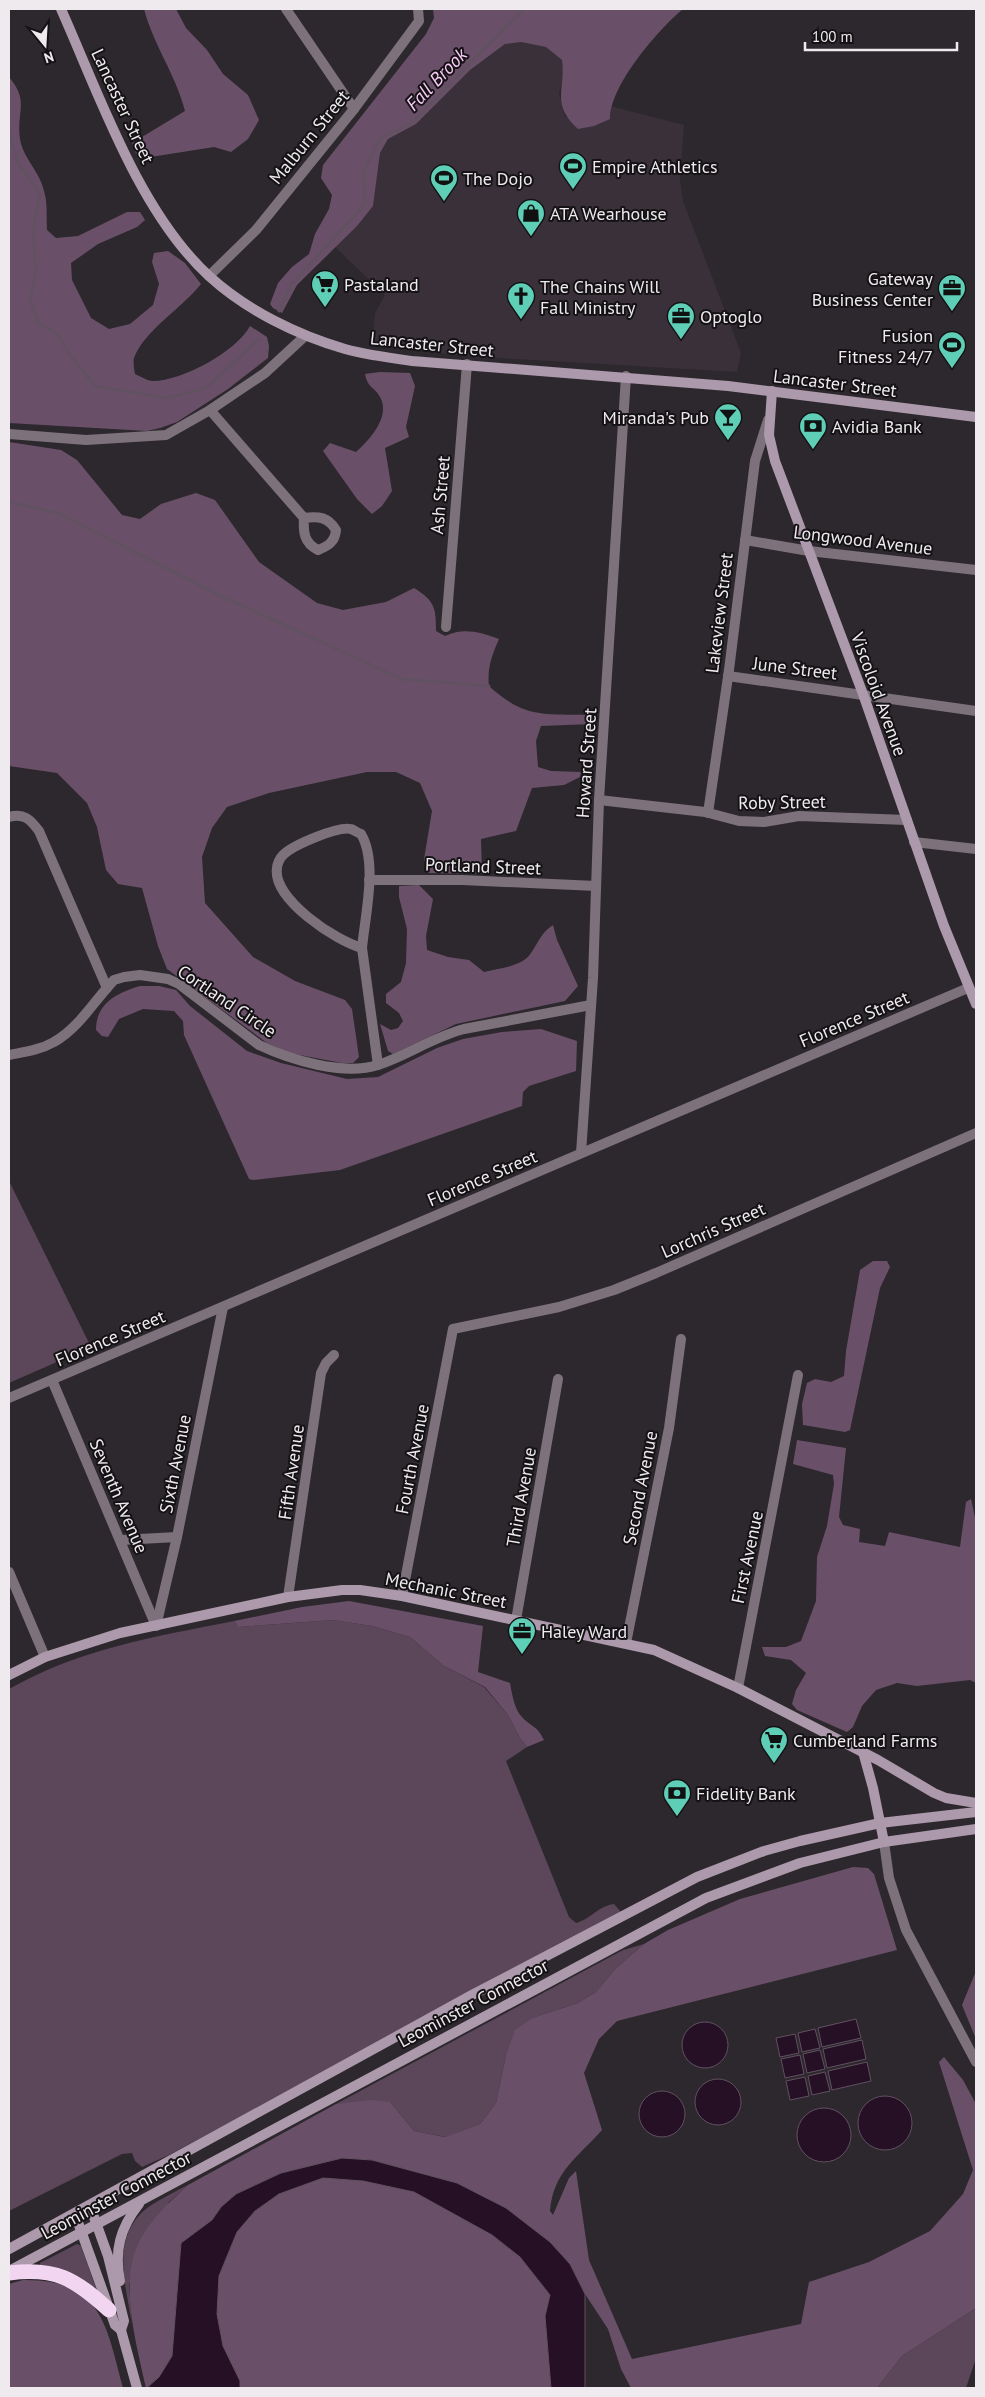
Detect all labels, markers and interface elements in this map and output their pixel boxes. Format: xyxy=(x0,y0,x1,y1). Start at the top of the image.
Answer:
north arrow xyxy=(20,20,70,70)
scale bar xyxy=(805,20,958,52)
text: 100 m xyxy=(812,27,853,46)
water label: Fall Brook xyxy=(400,41,473,115)
street label: Lancaster Street xyxy=(86,45,160,167)
text: N xyxy=(42,47,56,67)
street label: Malburn Street xyxy=(264,85,354,189)
sports icon: Empire Athletics xyxy=(558,151,588,190)
place label: Empire Athletics xyxy=(592,155,718,178)
sports icon: The Dojo xyxy=(429,163,459,202)
place label: The Dojo xyxy=(463,167,533,190)
shop icon: ATA Wearhouse xyxy=(516,198,546,237)
place label: ATA Wearhouse xyxy=(550,202,667,225)
place label: Gateway Business Center xyxy=(812,267,934,311)
supermarket icon: Pastaland xyxy=(310,269,340,308)
place label: Pastaland xyxy=(344,273,419,296)
office icon: Gateway Business Center xyxy=(937,273,967,312)
place label: The Chains Will Fall Ministry xyxy=(540,275,661,319)
church icon: The Chains Will Fall Ministry xyxy=(506,281,536,320)
office icon: Optoglo xyxy=(666,301,696,340)
place label: Optoglo xyxy=(700,305,762,328)
place label: Fusion Fitness 24/7 xyxy=(838,324,933,368)
street label: Lancaster Street xyxy=(369,326,495,362)
sports icon: Fusion Fitness 24/7 xyxy=(937,330,967,369)
street label: Lancaster Street xyxy=(772,364,898,402)
bar icon: Miranda's Pub xyxy=(713,402,743,441)
place label: Miranda's Pub xyxy=(603,406,709,429)
bank icon: Avidia Bank xyxy=(798,411,828,450)
place label: Avidia Bank xyxy=(832,415,922,438)
street label: Ash Street xyxy=(425,455,455,535)
street label: Longwood Avenue xyxy=(792,520,934,560)
street label: Lakeview Street xyxy=(700,552,738,674)
street label: Viscoloid Avenue xyxy=(846,628,912,759)
street label: June Street xyxy=(751,651,838,685)
street label: Howard Street xyxy=(571,707,601,819)
street label: Roby Street xyxy=(738,790,826,814)
street label: Portland Street xyxy=(424,852,542,880)
street label: Cortland Circle xyxy=(173,960,281,1042)
street label: Florence Street xyxy=(796,986,912,1052)
street label: Florence Street xyxy=(424,1145,540,1211)
street label: Lorchris Street xyxy=(657,1197,769,1263)
street label: Florence Street xyxy=(52,1305,168,1371)
street label: Fourth Avenue xyxy=(390,1402,434,1516)
street label: Sixth Avenue xyxy=(154,1413,196,1515)
street label: Fifth Avenue xyxy=(273,1423,309,1521)
street label: Second Avenue xyxy=(618,1429,662,1547)
street label: Seventh Avenue xyxy=(85,1435,153,1557)
street label: Third Avenue xyxy=(501,1445,541,1549)
street label: First Avenue xyxy=(726,1508,768,1606)
street label: Mechanic Street xyxy=(383,1567,509,1613)
office icon: Haley Ward xyxy=(507,1616,537,1655)
place label: Haley Ward xyxy=(541,1620,627,1643)
supermarket icon: Cumberland Farms xyxy=(759,1725,789,1764)
place label: Cumberland Farms xyxy=(793,1729,937,1752)
bank icon: Fidelity Bank xyxy=(662,1778,692,1817)
place label: Fidelity Bank xyxy=(696,1782,796,1805)
street label: Leominster Connector xyxy=(394,1954,552,2052)
street label: Leominster Connector xyxy=(37,2146,195,2244)

